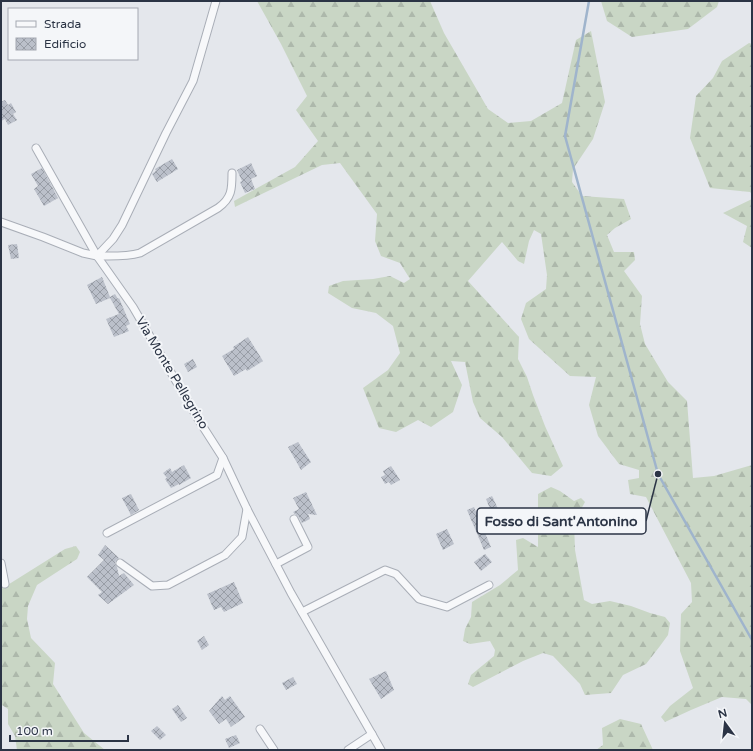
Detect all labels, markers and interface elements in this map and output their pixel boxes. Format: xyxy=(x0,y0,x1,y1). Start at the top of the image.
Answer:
legend xyxy=(8,8,138,60)
text: Strada xyxy=(44,17,81,31)
text: Edificio xyxy=(44,37,86,51)
street label: Via Monte Pellegrino xyxy=(132,314,212,432)
callout: Fosso di Sant'Antonino xyxy=(477,508,646,534)
text: Fosso di Sant'Antonino xyxy=(485,513,638,530)
north arrow xyxy=(705,703,745,743)
text: N xyxy=(717,706,728,721)
scale bar xyxy=(10,717,128,743)
text: 100 m xyxy=(16,724,53,738)

